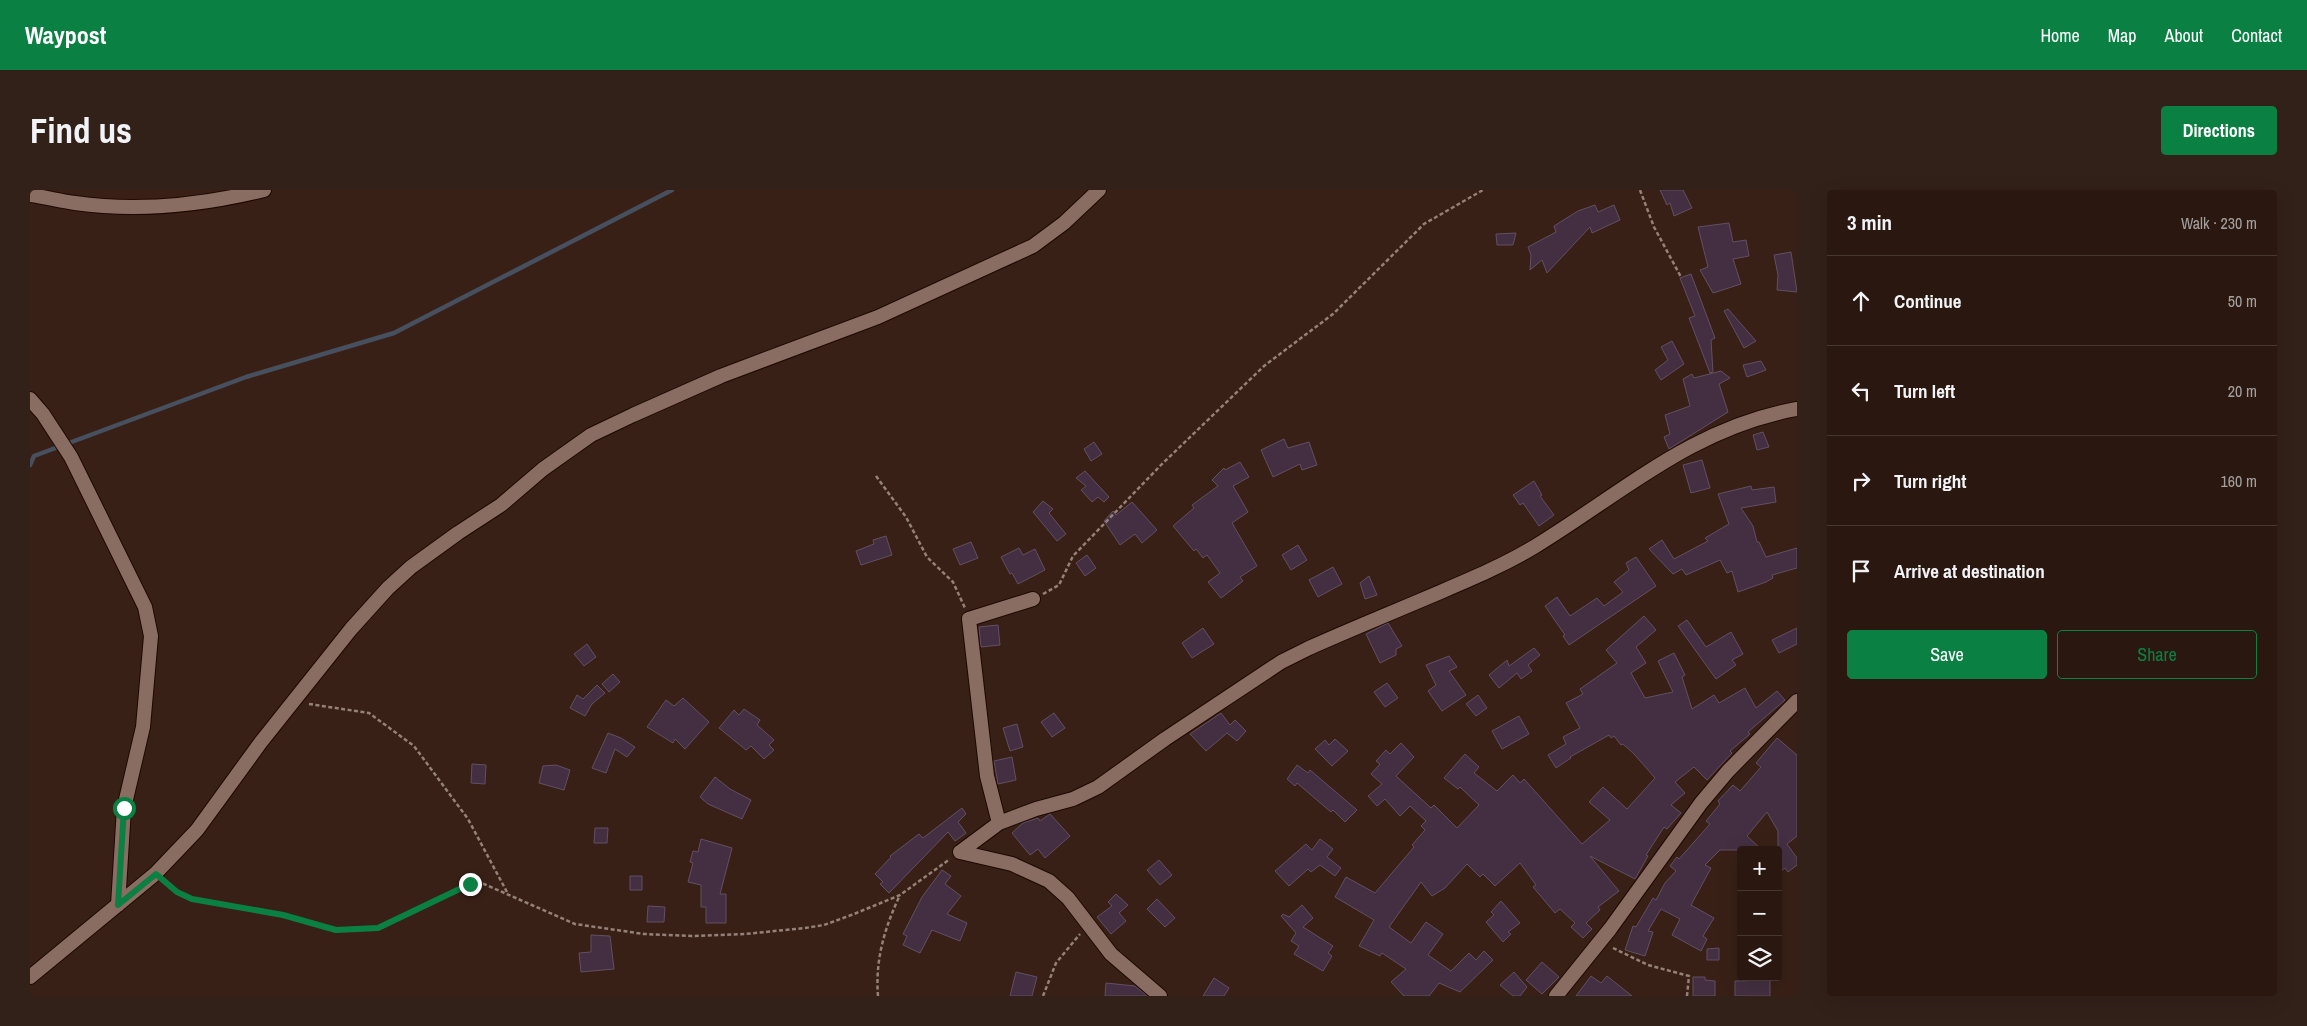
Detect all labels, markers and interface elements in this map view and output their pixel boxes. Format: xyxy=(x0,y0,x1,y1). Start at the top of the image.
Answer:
text: Waypost xyxy=(25,19,106,51)
text: Home xyxy=(2040,23,2080,48)
text: Map xyxy=(2108,23,2137,48)
text: About xyxy=(2165,23,2203,48)
text: Contact xyxy=(2231,23,2282,48)
button: Directions xyxy=(2161,106,2277,155)
text: Find us xyxy=(30,107,132,154)
text: 3 min xyxy=(1847,208,1892,237)
text: Walk · 230 m xyxy=(2181,212,2257,234)
icon: ahead xyxy=(1847,287,1875,315)
text: Continue xyxy=(1894,288,1962,314)
text: 50 m xyxy=(2228,290,2257,312)
icon: left xyxy=(1847,377,1875,405)
text: Turn left xyxy=(1894,378,1955,404)
text: 20 m xyxy=(2228,380,2257,402)
icon: right xyxy=(1847,467,1875,495)
text: Turn right xyxy=(1894,468,1966,494)
text: 160 m xyxy=(2221,470,2257,492)
icon: arrive xyxy=(1847,557,1875,585)
text: Arrive at destination xyxy=(1894,558,2045,584)
button: Save xyxy=(1847,630,2047,679)
button: Share xyxy=(2057,630,2257,679)
route start xyxy=(113,797,136,820)
map controls xyxy=(1737,846,1782,981)
button: + xyxy=(1737,846,1782,891)
route end xyxy=(459,873,482,896)
button: − xyxy=(1737,891,1782,936)
button: layers xyxy=(1737,936,1782,981)

